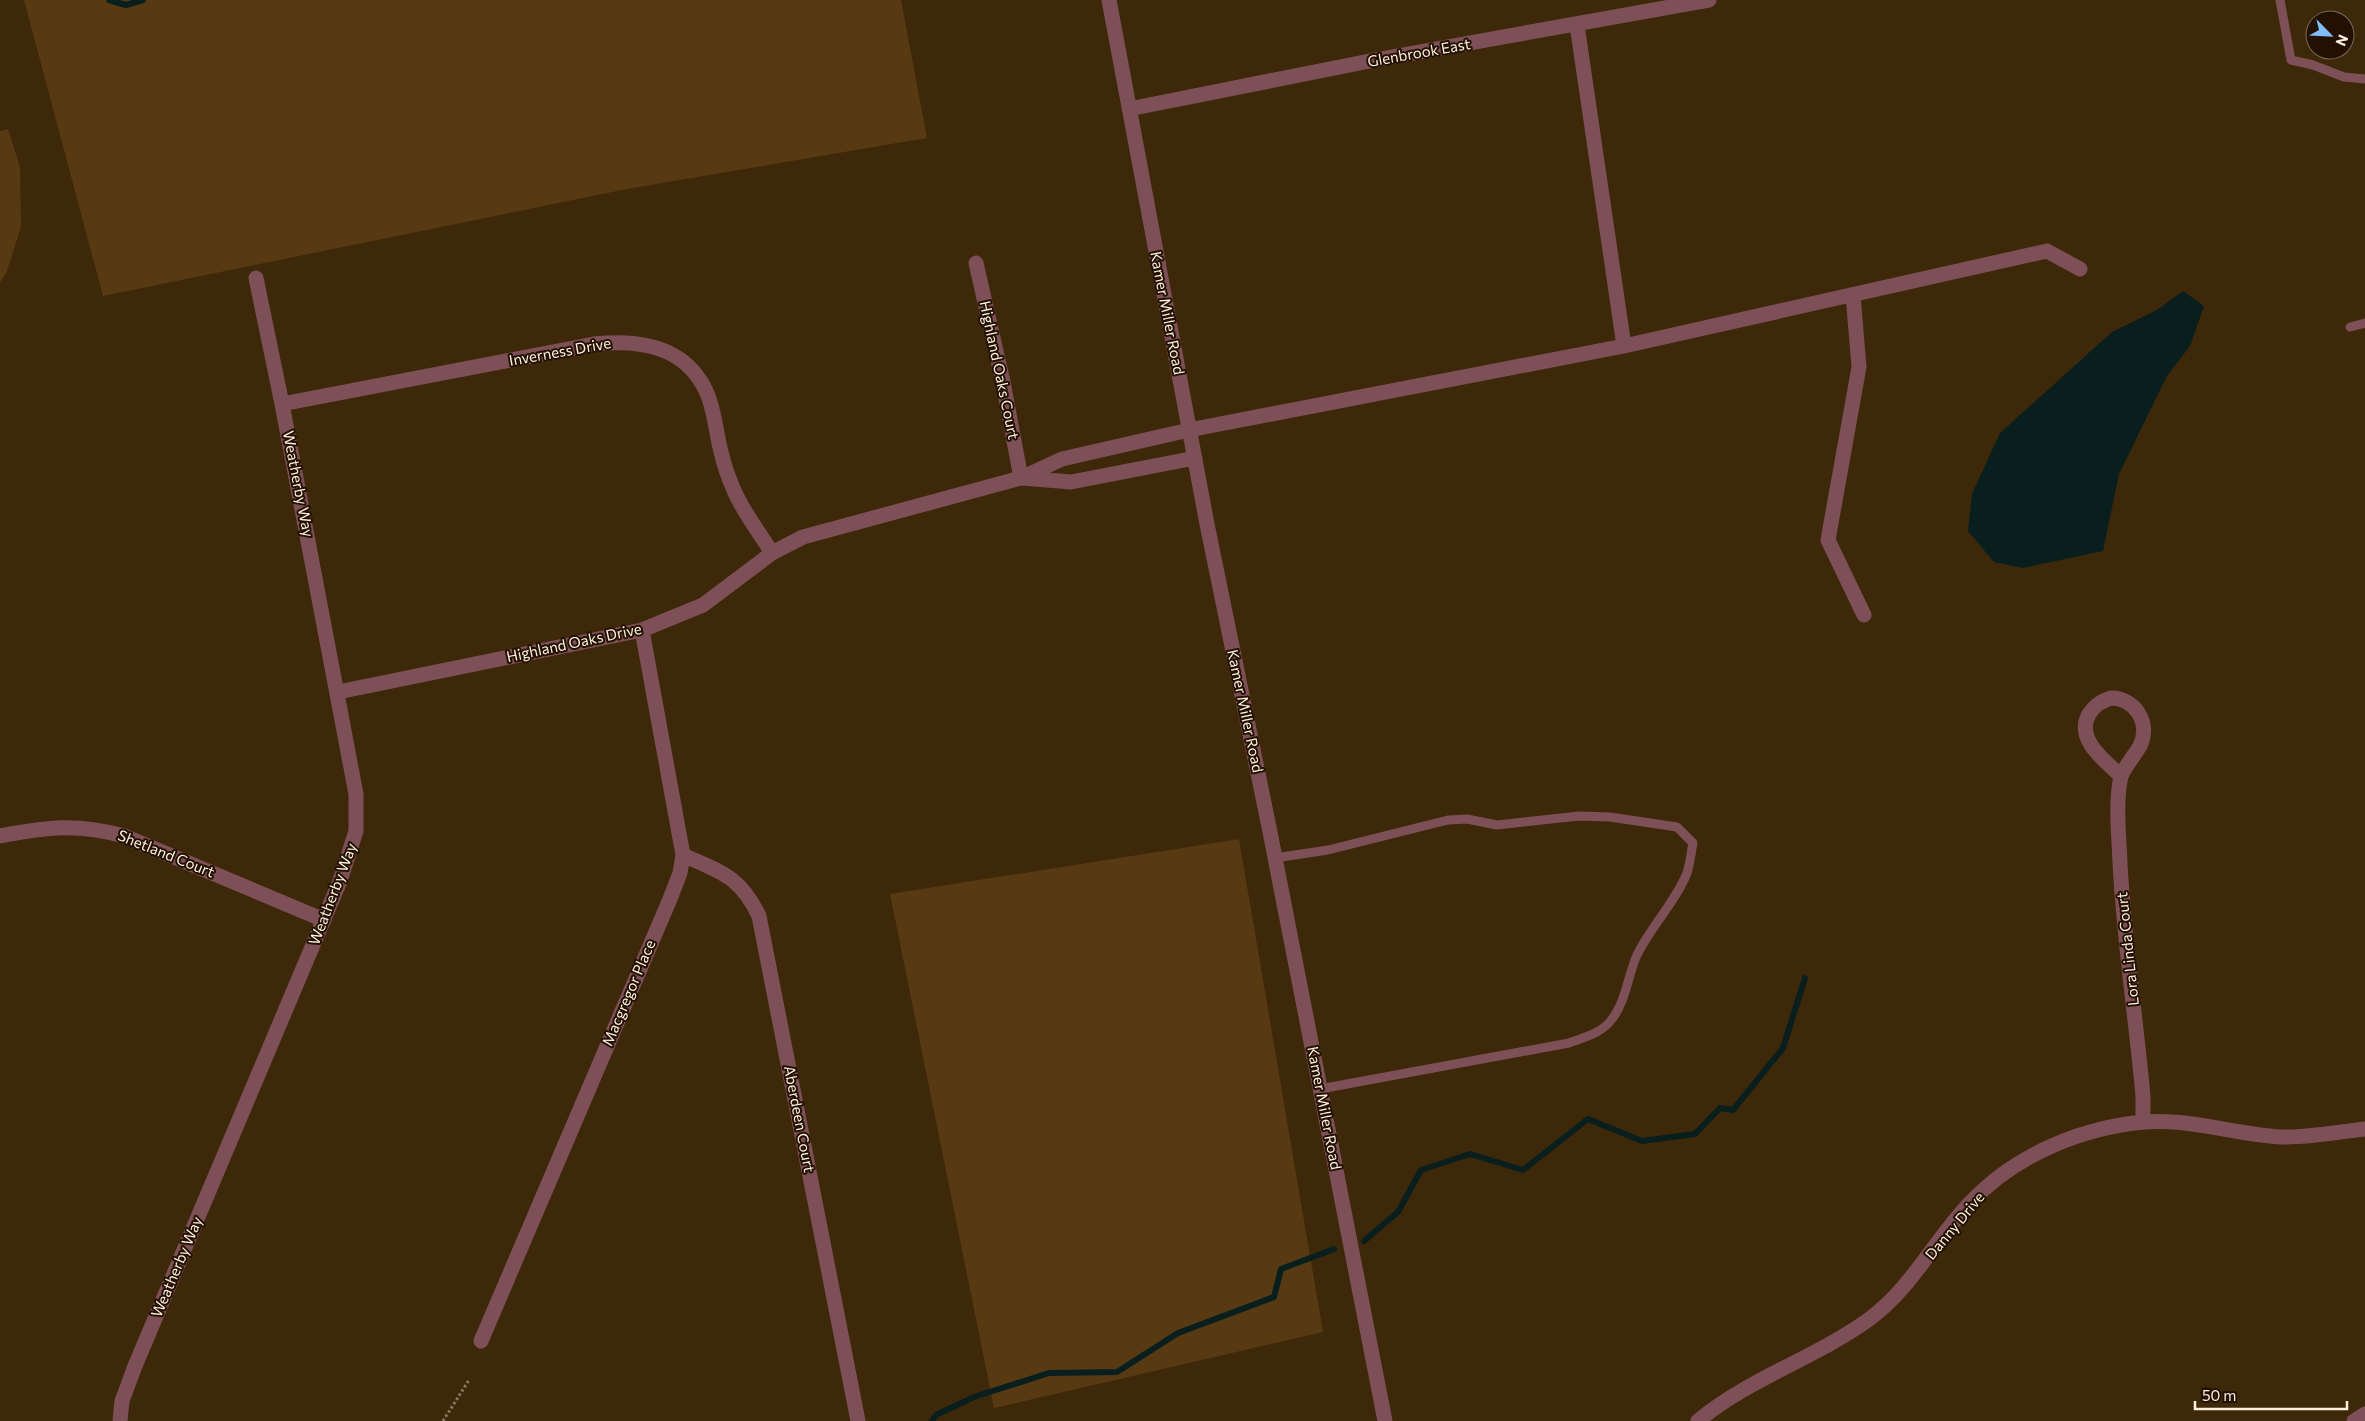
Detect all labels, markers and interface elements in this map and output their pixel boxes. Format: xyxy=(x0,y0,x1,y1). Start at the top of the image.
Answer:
north arrow xyxy=(2305,10,2355,60)
text: N xyxy=(2332,32,2352,49)
street label: Glenbrook East xyxy=(1366,34,1472,70)
street label: Kamer Miller Road xyxy=(1147,250,1189,376)
street label: Highland Oaks Court xyxy=(976,299,1023,441)
street label: Inverness Drive xyxy=(507,333,612,369)
street label: Weatherby Way xyxy=(280,429,318,539)
street label: Highland Oaks Drive xyxy=(505,619,643,665)
street label: Kamer Miller Road xyxy=(1224,648,1268,774)
street label: Shetland Court xyxy=(115,825,217,881)
street label: Weatherby Way xyxy=(304,840,360,947)
street label: Lora Linda Court xyxy=(2112,891,2142,1007)
street label: Macgregor Place xyxy=(598,937,659,1048)
street label: Kamer Miller Road xyxy=(1304,1045,1346,1171)
street label: Aberdeen Court xyxy=(781,1064,819,1174)
street label: Danny Drive xyxy=(1921,1188,1988,1263)
street label: Weatherby Way xyxy=(147,1213,206,1320)
scale bar xyxy=(2195,1378,2348,1410)
text: 50 m xyxy=(2202,1386,2236,1404)

